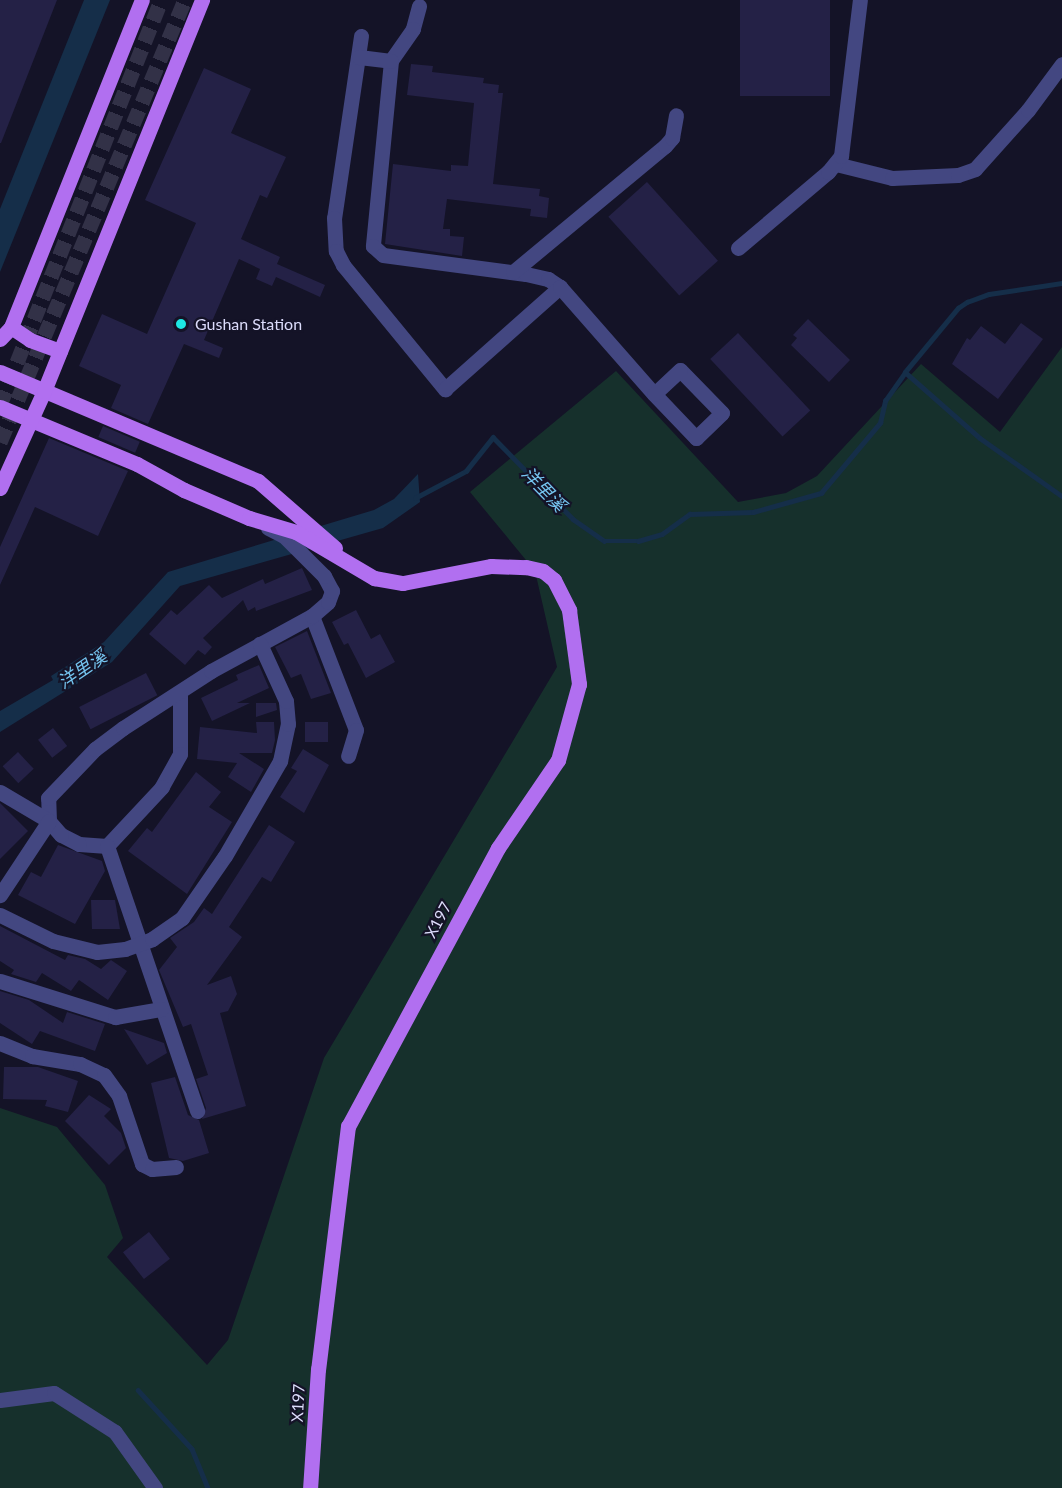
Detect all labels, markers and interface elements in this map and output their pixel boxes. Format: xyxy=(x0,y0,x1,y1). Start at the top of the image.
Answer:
place label: Gushan Station xyxy=(195,314,302,334)
marker: Gushan Station xyxy=(172,315,190,333)
water label: 洋里溪 xyxy=(517,462,571,516)
water label: 洋里溪 xyxy=(54,645,110,693)
street label: X197 xyxy=(421,899,455,941)
street label: X197 xyxy=(287,1383,309,1423)

